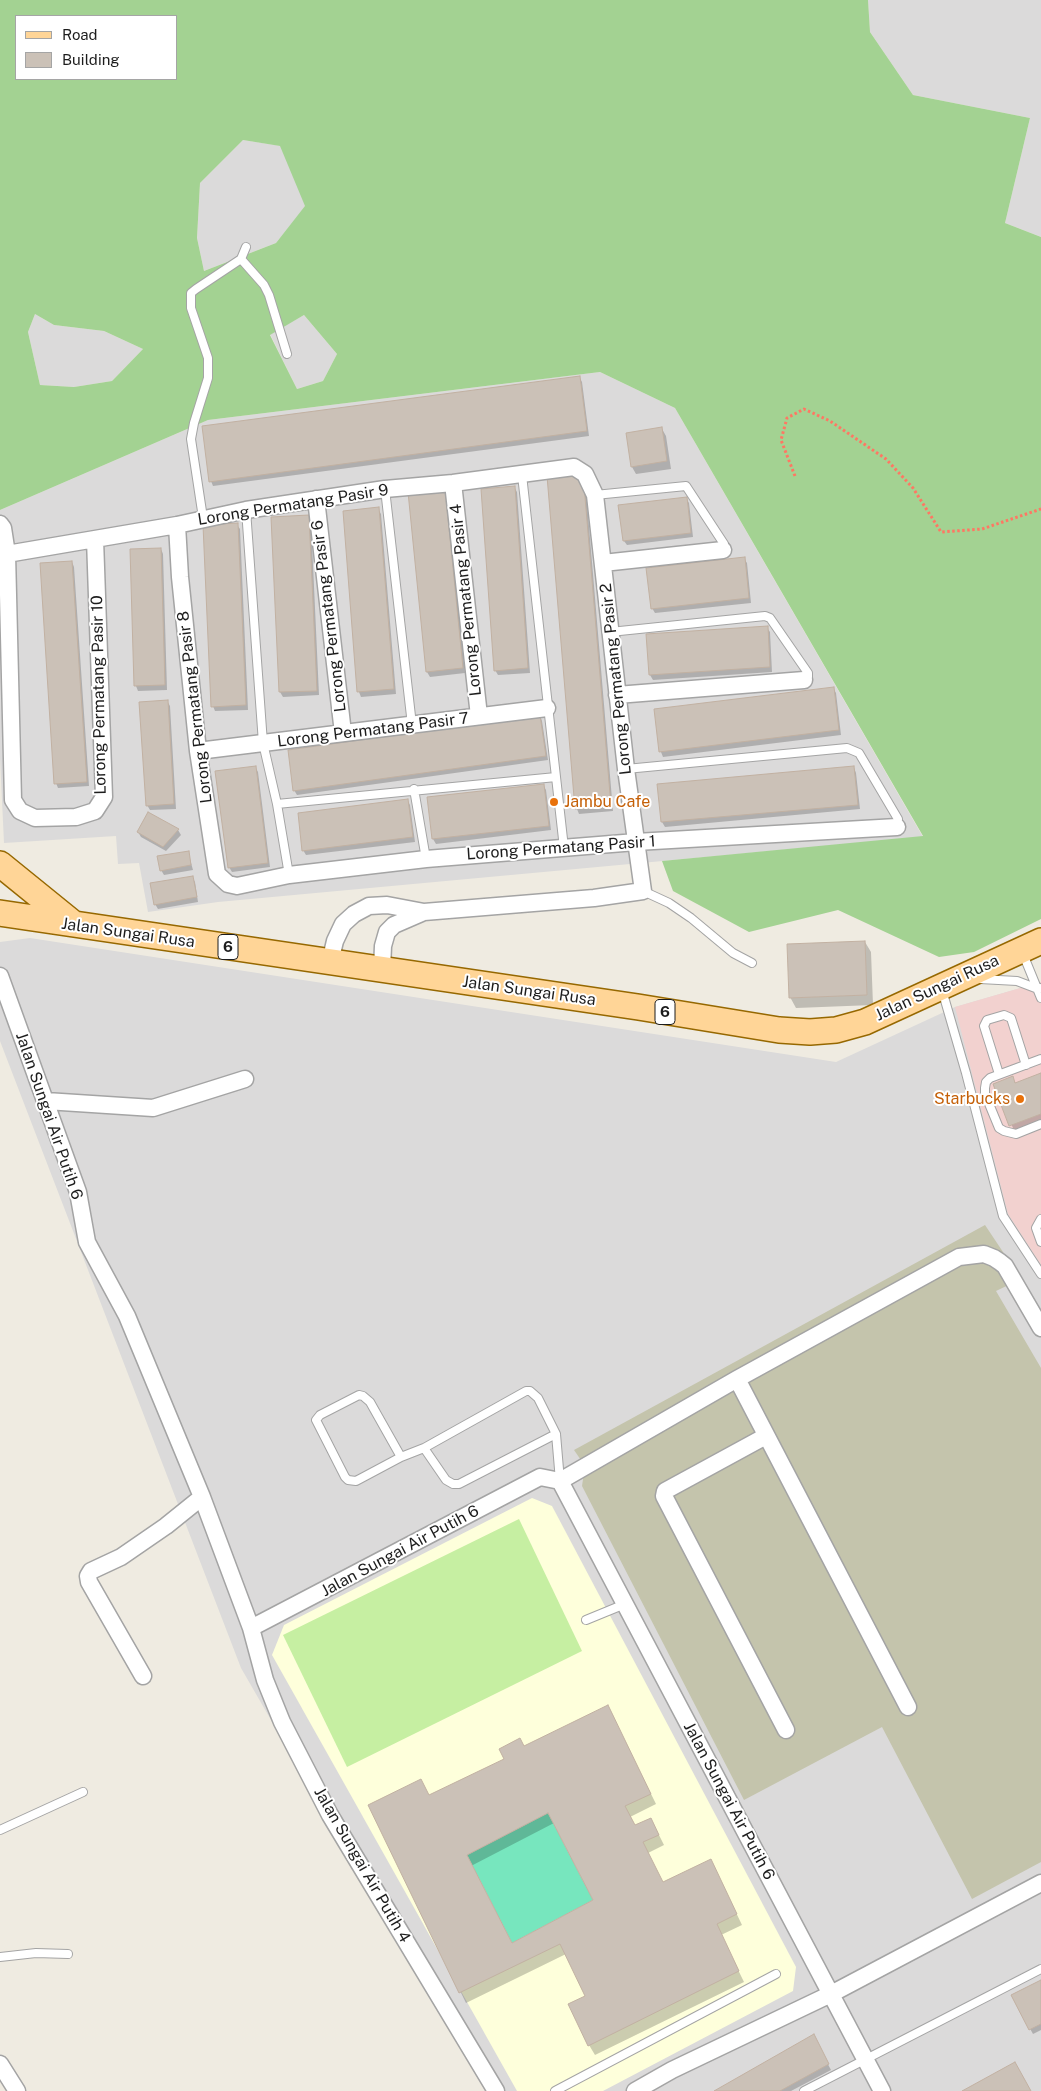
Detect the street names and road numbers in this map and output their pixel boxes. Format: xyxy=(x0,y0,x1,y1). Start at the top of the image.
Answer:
street label: Lorong Permatang Pasir 9 xyxy=(196,480,390,530)
street label: Lorong Permatang Pasir 4 xyxy=(446,503,486,697)
street label: Lorong Permatang Pasir 6 xyxy=(308,519,350,713)
street label: Lorong Permatang Pasir 2 xyxy=(596,582,636,776)
street label: Lorong Permatang Pasir 10 xyxy=(88,595,110,795)
street label: Lorong Permatang Pasir 8 xyxy=(174,610,216,804)
street label: Lorong Permatang Pasir 7 xyxy=(276,709,470,751)
street label: Lorong Permatang Pasir 1 xyxy=(466,832,656,864)
street label: Jalan Sungai Rusa xyxy=(60,914,196,952)
road number: 6 xyxy=(218,934,238,960)
street label: Jalan Sungai Rusa xyxy=(872,951,1002,1025)
street label: Jalan Sungai Rusa xyxy=(461,972,597,1010)
road number: 6 xyxy=(655,1000,675,1024)
street label: Jalan Sungai Air Putih 6 xyxy=(11,1030,87,1202)
street label: Jalan Sungai Air Putih 6 xyxy=(318,1501,482,1601)
street label: Jalan Sungai Air Putih 6 xyxy=(679,1719,779,1883)
street label: Jalan Sungai Air Putih 4 xyxy=(310,1784,414,1946)

